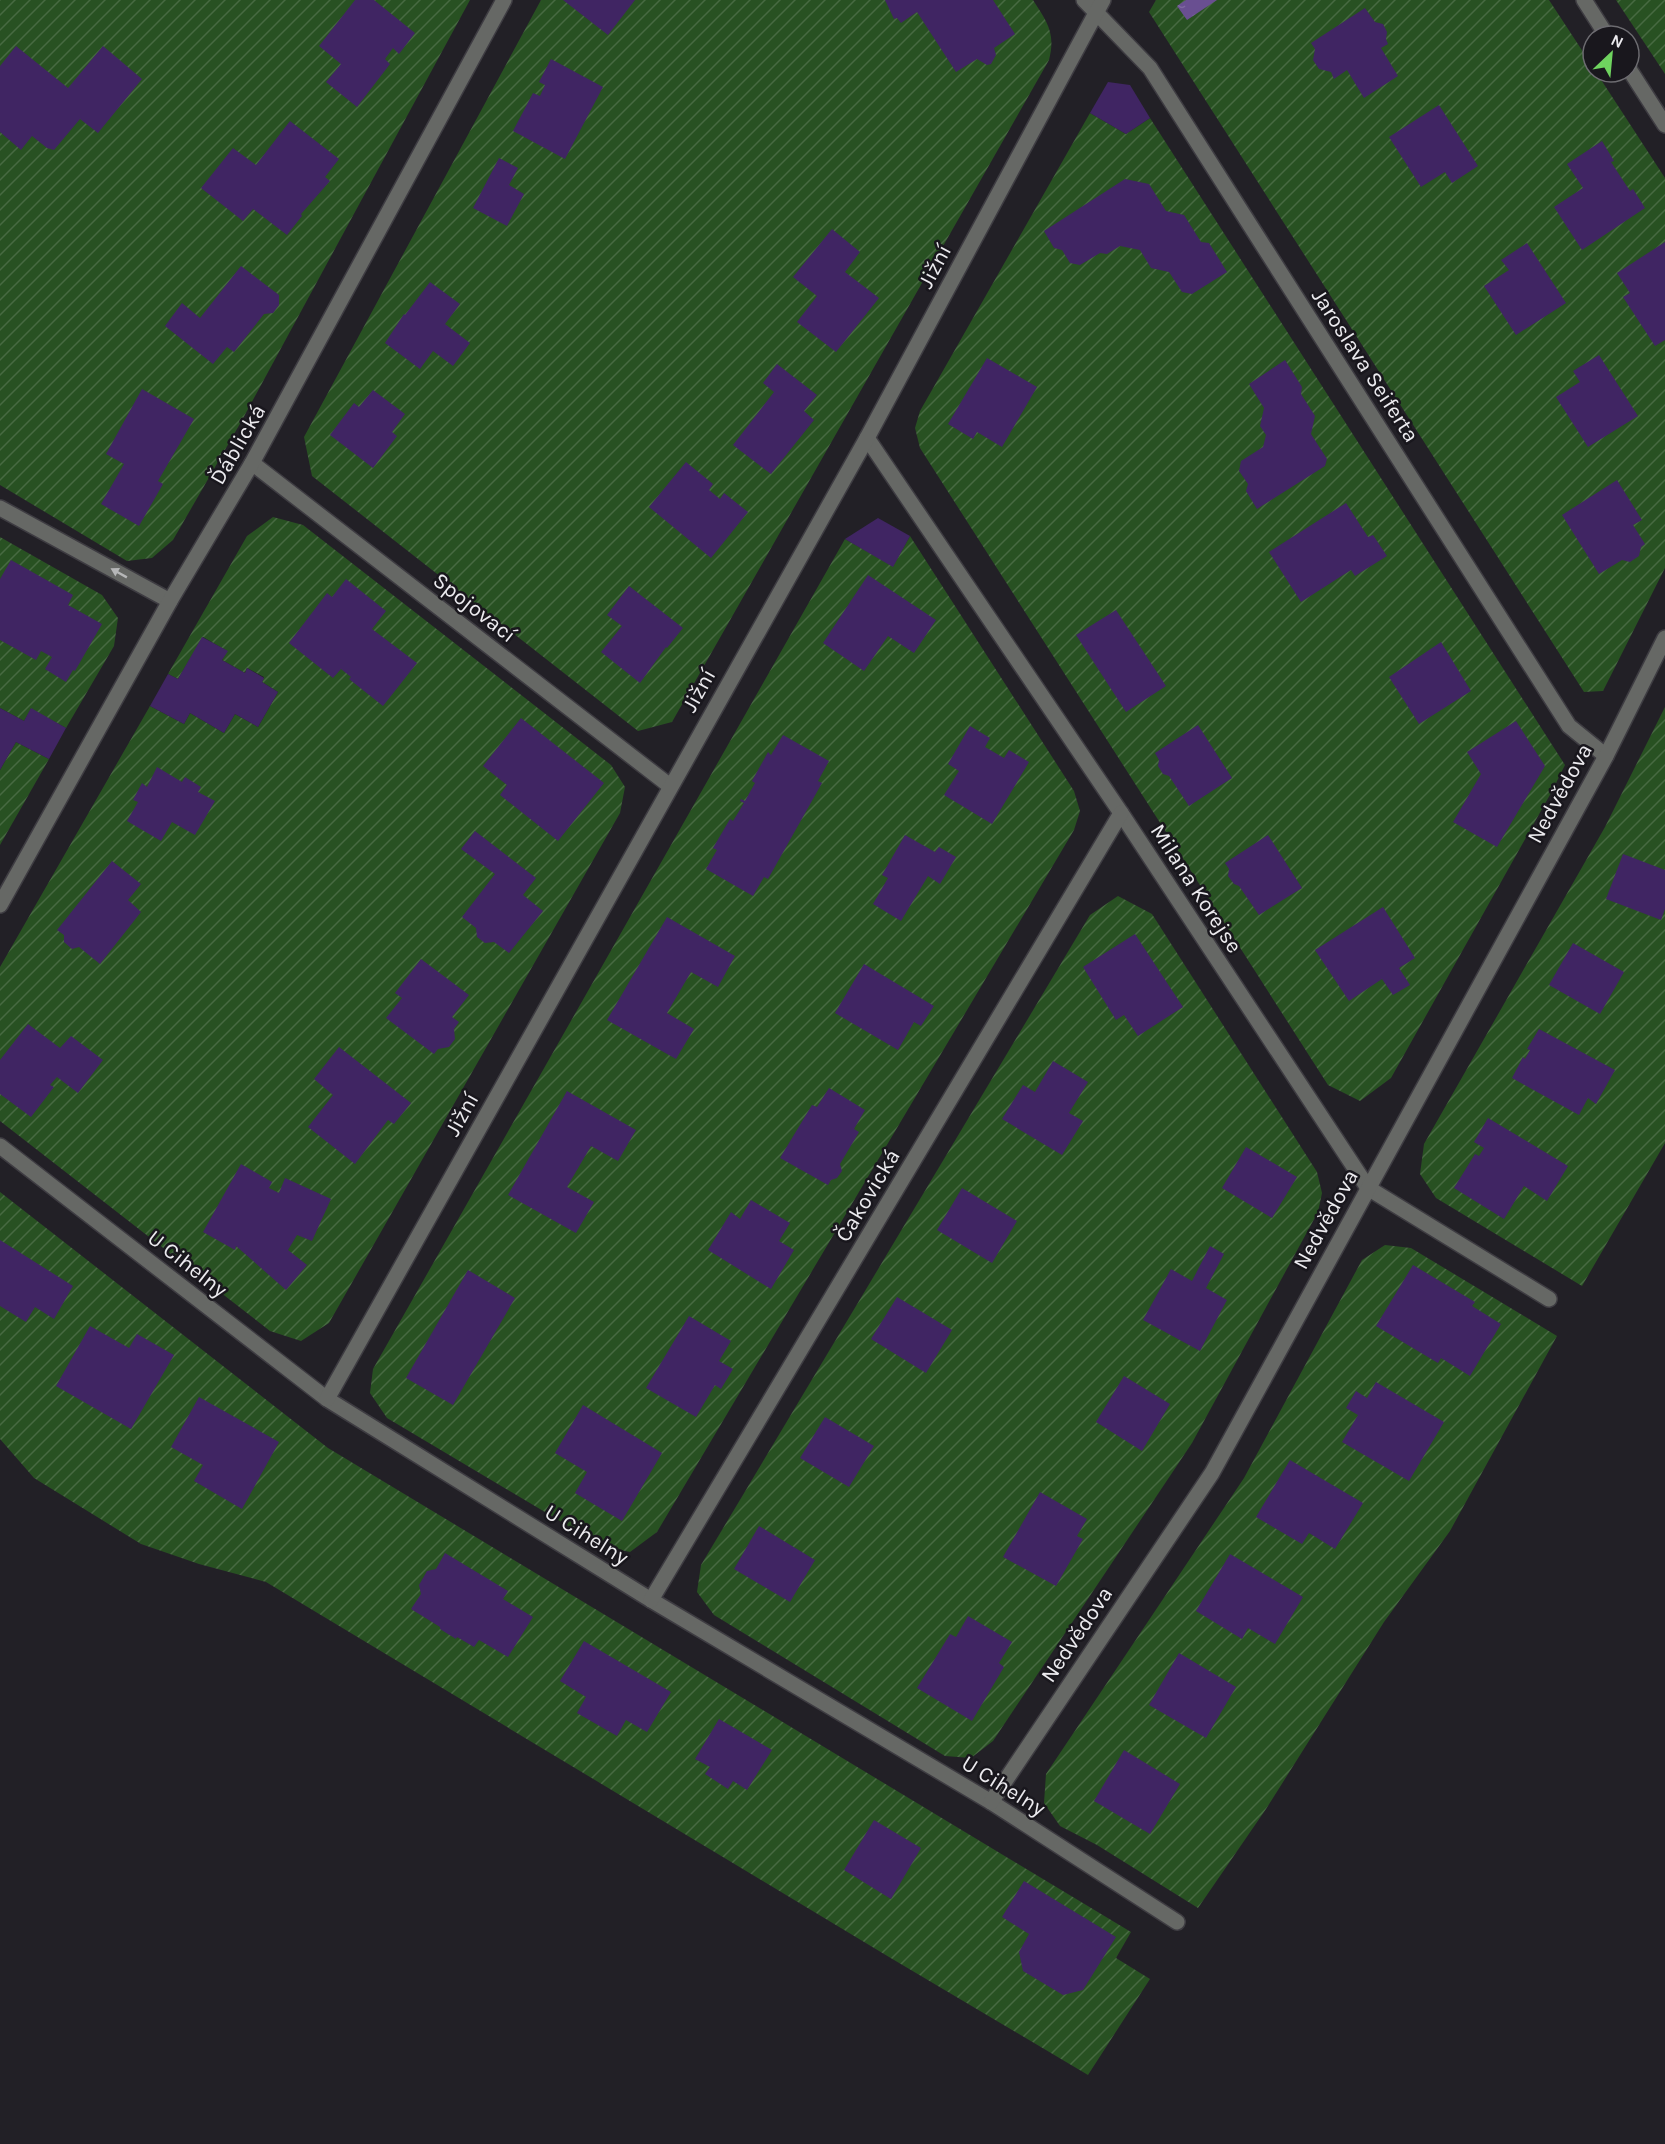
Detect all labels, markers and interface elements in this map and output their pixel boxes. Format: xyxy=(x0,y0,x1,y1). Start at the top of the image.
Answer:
north arrow xyxy=(1581,24,1641,84)
text: N xyxy=(1608,30,1627,52)
street label: Jižní xyxy=(913,240,957,293)
street label: Jaroslava Seiferta xyxy=(1306,284,1424,447)
street label: Ďáblická xyxy=(205,400,271,489)
street label: Spojovací xyxy=(428,567,521,649)
one-way arrow xyxy=(110,568,127,578)
street label: Jižní xyxy=(676,664,722,717)
street label: Nedvědova xyxy=(1522,739,1598,848)
street label: Milana Korejse xyxy=(1145,819,1247,958)
street label: Jižní xyxy=(439,1088,485,1141)
street label: Čakovická xyxy=(829,1144,906,1247)
street label: Nedvědova xyxy=(1288,1165,1364,1274)
street label: U Cihelny xyxy=(142,1225,232,1303)
street label: U Cihelny xyxy=(540,1499,633,1571)
street label: Nedvědova xyxy=(1035,1582,1118,1687)
street label: U Cihelny xyxy=(957,1750,1050,1822)

